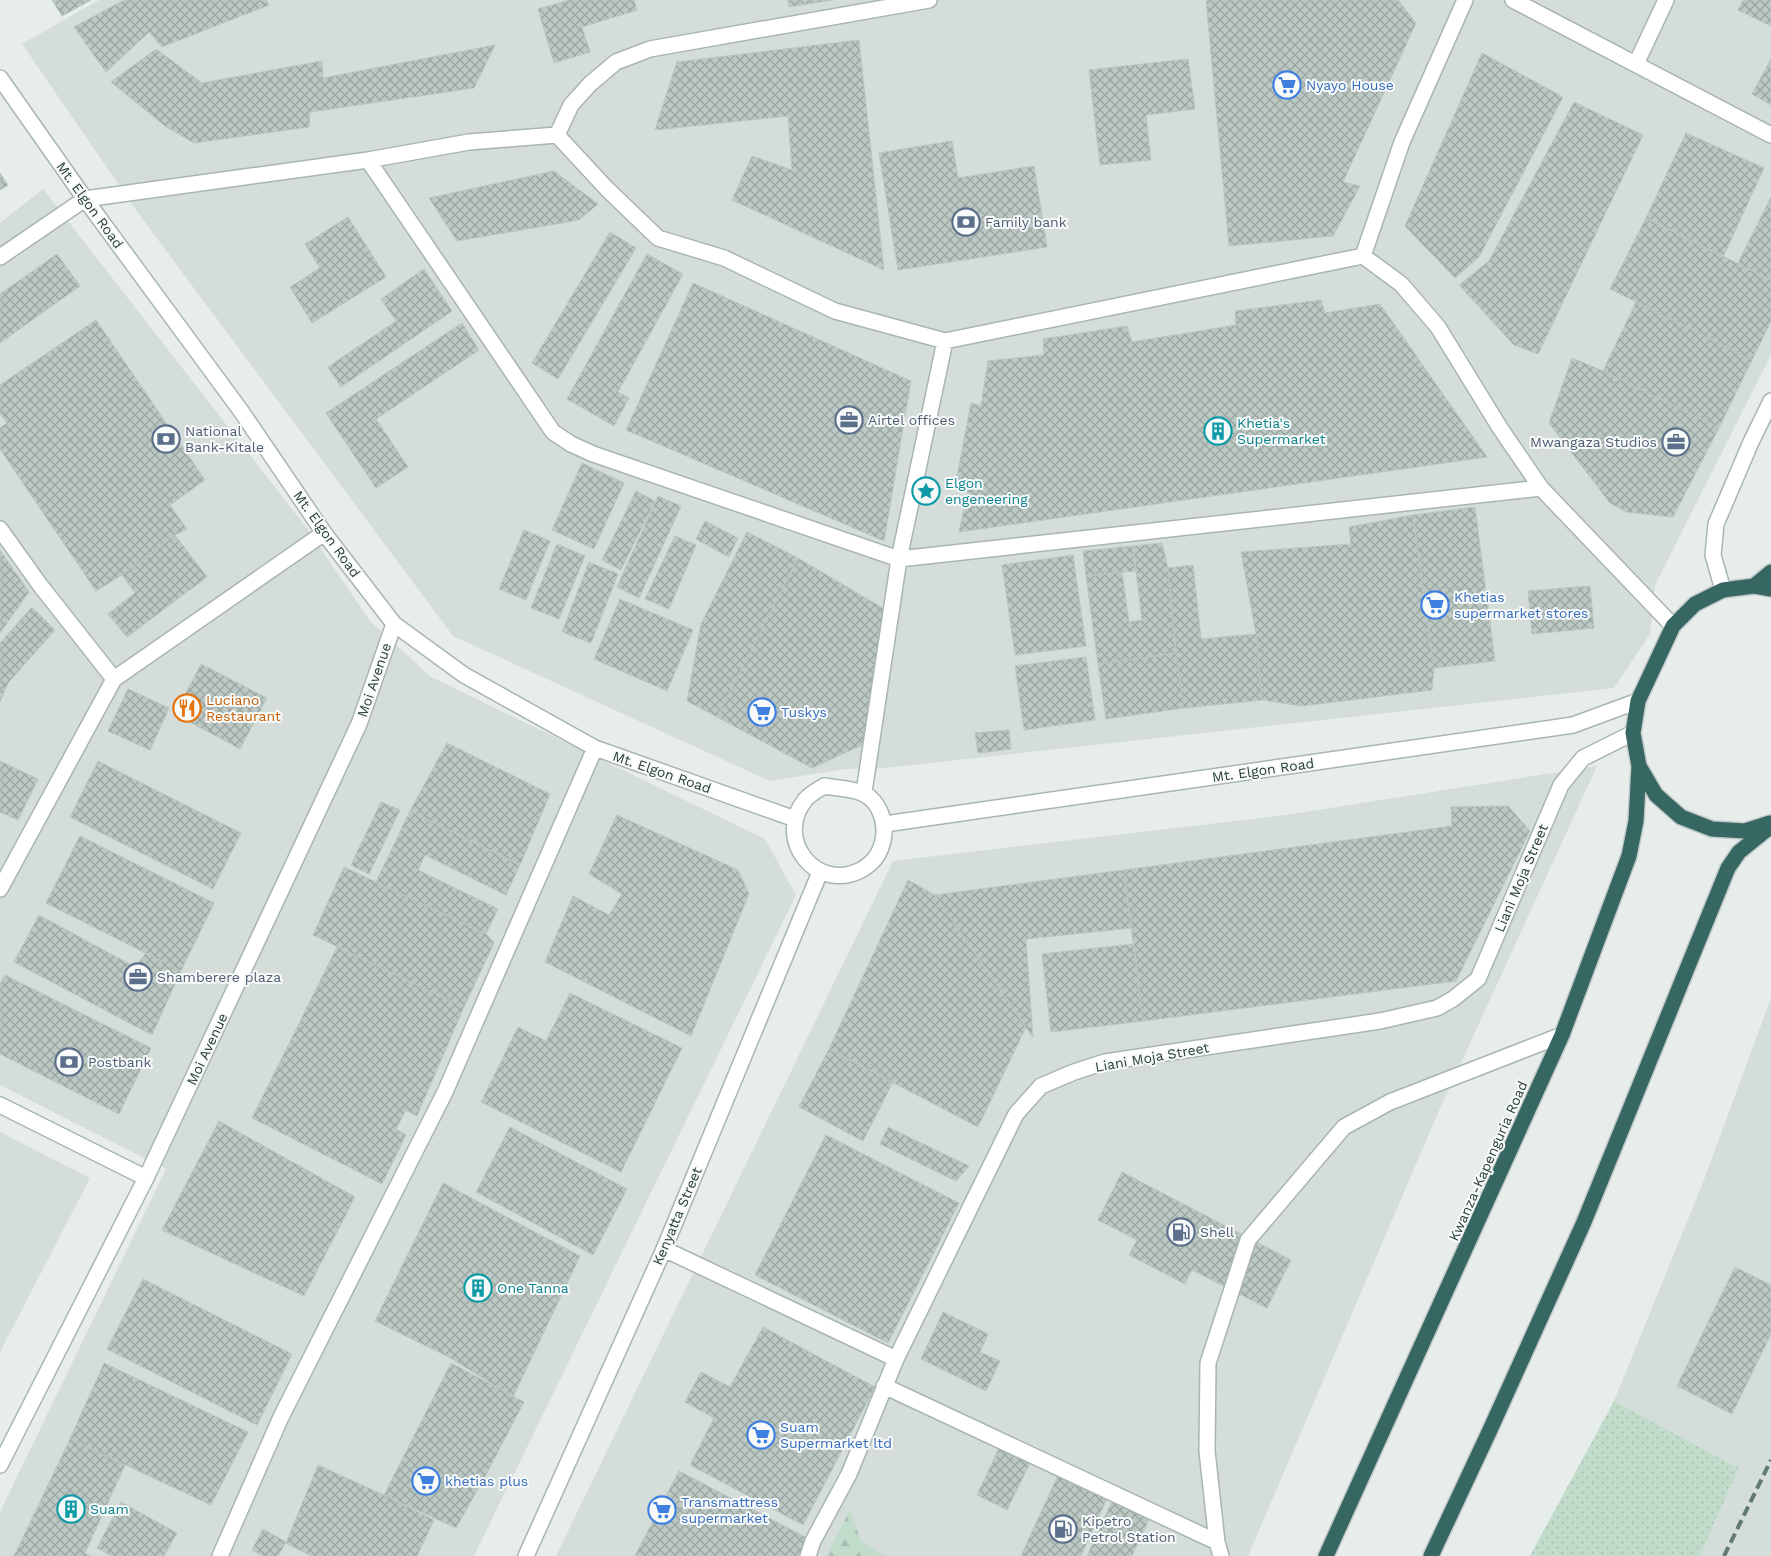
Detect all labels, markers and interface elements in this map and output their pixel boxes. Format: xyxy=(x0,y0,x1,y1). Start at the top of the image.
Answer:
supermarket icon: Nyayo House xyxy=(1272,70,1302,100)
place label: Nyayo House xyxy=(1306,77,1394,93)
street label: Mt. Elgon Road xyxy=(53,159,127,251)
bank icon: Family bank xyxy=(951,207,981,237)
place label: Family bank xyxy=(985,214,1067,230)
office icon: Airtel offices xyxy=(834,405,864,435)
place label: Airtel offices xyxy=(868,412,955,428)
place label: Khetia's Supermarket xyxy=(1237,415,1326,447)
building icon: Khetia's Supermarket xyxy=(1203,416,1233,446)
place label: National Bank-Kitale xyxy=(185,423,264,455)
bank icon: National Bank-Kitale xyxy=(151,424,181,454)
office icon: Mwangaza Studios xyxy=(1661,427,1691,457)
place label: Mwangaza Studios xyxy=(1530,434,1657,450)
place label: Elgon engeneering xyxy=(945,475,1028,507)
place icon: Elgon engeneering xyxy=(911,476,941,506)
street label: Mt. Elgon Road xyxy=(290,488,364,580)
place label: Khetias supermarket stores xyxy=(1454,589,1588,621)
supermarket icon: Khetias supermarket stores xyxy=(1420,590,1450,620)
street label: Moi Avenue xyxy=(354,641,394,719)
place label: Luciano Restaurant xyxy=(206,692,281,724)
restaurant icon: Luciano Restaurant xyxy=(172,693,202,723)
supermarket icon: Tuskys xyxy=(747,697,777,727)
place label: Tuskys xyxy=(781,704,827,720)
street label: Mt. Elgon Road xyxy=(611,748,713,796)
street label: Mt. Elgon Road xyxy=(1211,755,1315,785)
street label: Liani Moja Street xyxy=(1491,822,1551,934)
office icon: Shamberere plaza xyxy=(123,962,153,992)
place label: Shamberere plaza xyxy=(157,969,281,985)
street label: Moi Avenue xyxy=(183,1010,231,1088)
street label: Liani Moja Street xyxy=(1094,1039,1210,1075)
bank icon: Postbank xyxy=(54,1047,84,1077)
place label: Postbank xyxy=(88,1054,151,1070)
street label: Kwanza-Kapenguria Road xyxy=(1445,1078,1531,1244)
street label: Kenyatta Street xyxy=(649,1164,705,1268)
fuel station icon: Shell xyxy=(1166,1217,1196,1247)
place label: Shell xyxy=(1200,1224,1235,1240)
building icon: One Tanna xyxy=(463,1273,493,1303)
place label: One Tanna xyxy=(497,1280,569,1296)
place label: Suam Supermarket ltd xyxy=(780,1419,892,1451)
supermarket icon: Suam Supermarket ltd xyxy=(746,1420,776,1450)
supermarket icon: khetias plus xyxy=(411,1466,441,1496)
place label: khetias plus xyxy=(445,1473,528,1489)
building icon: Suam xyxy=(56,1494,86,1524)
place label: Transmattress supermarket xyxy=(681,1494,778,1526)
supermarket icon: Transmattress supermarket xyxy=(647,1495,677,1525)
place label: Suam xyxy=(90,1501,129,1517)
place label: Kipetro Petrol Station xyxy=(1082,1513,1176,1545)
fuel station icon: Kipetro Petrol Station xyxy=(1048,1514,1078,1544)

